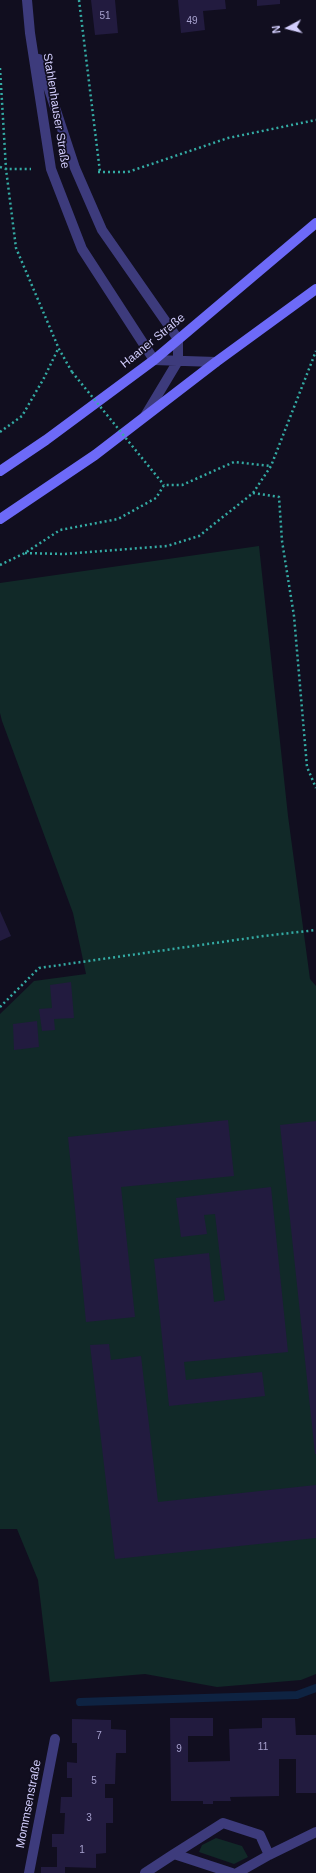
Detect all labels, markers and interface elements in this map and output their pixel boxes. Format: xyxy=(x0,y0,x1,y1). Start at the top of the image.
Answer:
north arrow xyxy=(268,8,308,48)
house number: 51 xyxy=(99,10,111,22)
house number: 49 xyxy=(186,15,198,27)
text: N xyxy=(270,25,283,34)
street label: Stahlenhauser Straße xyxy=(40,52,72,170)
street label: Haaner Straße xyxy=(118,311,188,371)
house number: 7 xyxy=(96,1730,102,1742)
house number: 11 xyxy=(258,1741,268,1753)
house number: 9 xyxy=(176,1743,182,1755)
street label: Mommsenstraße xyxy=(13,1758,45,1850)
house number: 5 xyxy=(91,1775,97,1787)
house number: 3 xyxy=(86,1812,92,1824)
house number: 1 xyxy=(79,1844,85,1856)

